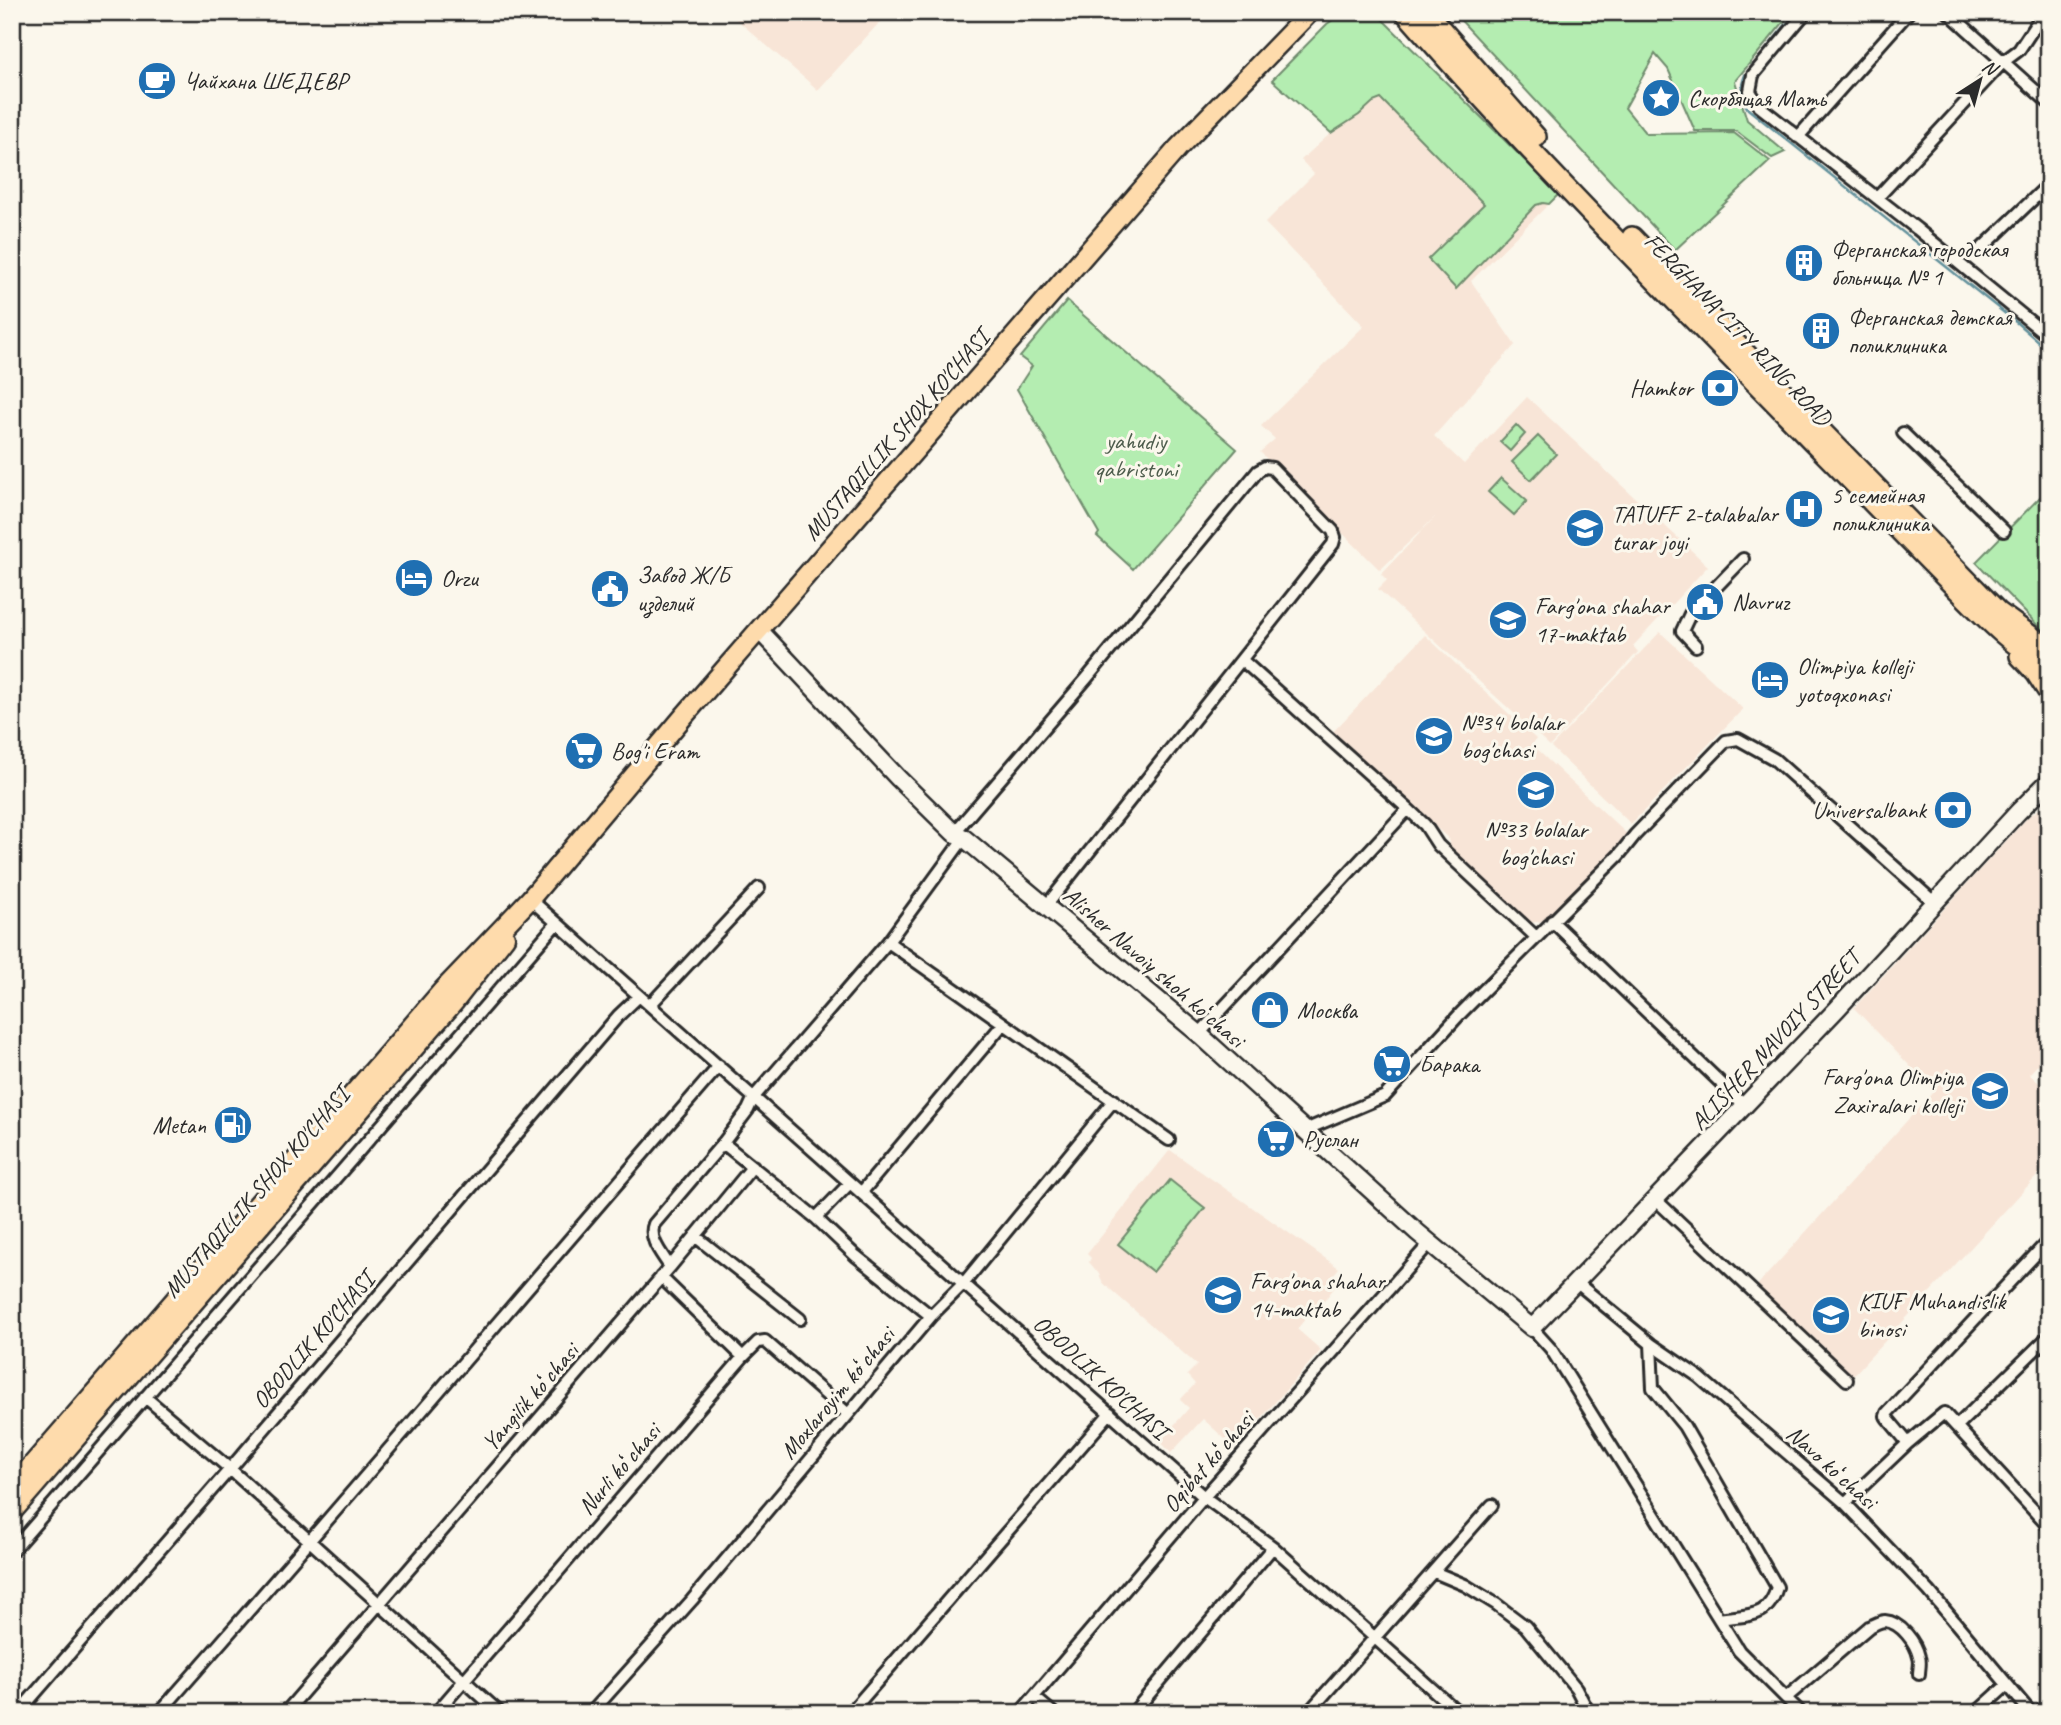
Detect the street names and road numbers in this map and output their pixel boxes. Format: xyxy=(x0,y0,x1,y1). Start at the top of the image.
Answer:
street label: FERGHANA CITY RING ROAD xyxy=(1638,226,1839,433)
street label: MUSTAQILLIK SHOX KO'CHASI xyxy=(796,319,999,547)
street label: Alisher Navoiy shoh koʻchasi xyxy=(1057,880,1253,1056)
street label: ALISHER NAVOIY STREET xyxy=(1684,939,1870,1136)
street label: MUSTAQILLIK SHOX KO'CHASI xyxy=(156,1076,359,1304)
street label: OBODLIK KO'CHASI xyxy=(245,1261,384,1415)
street label: OBODLIK KO'CHASI xyxy=(1027,1308,1179,1449)
street label: Moxlaroyim koʻchasi xyxy=(773,1319,903,1465)
street label: Yangilik koʻchasi xyxy=(475,1335,587,1457)
street label: Oqibat koʻchasi xyxy=(1156,1403,1262,1519)
street label: Nurli koʻchasi xyxy=(571,1415,669,1521)
street label: Navo koʻchasi xyxy=(1780,1418,1885,1517)

